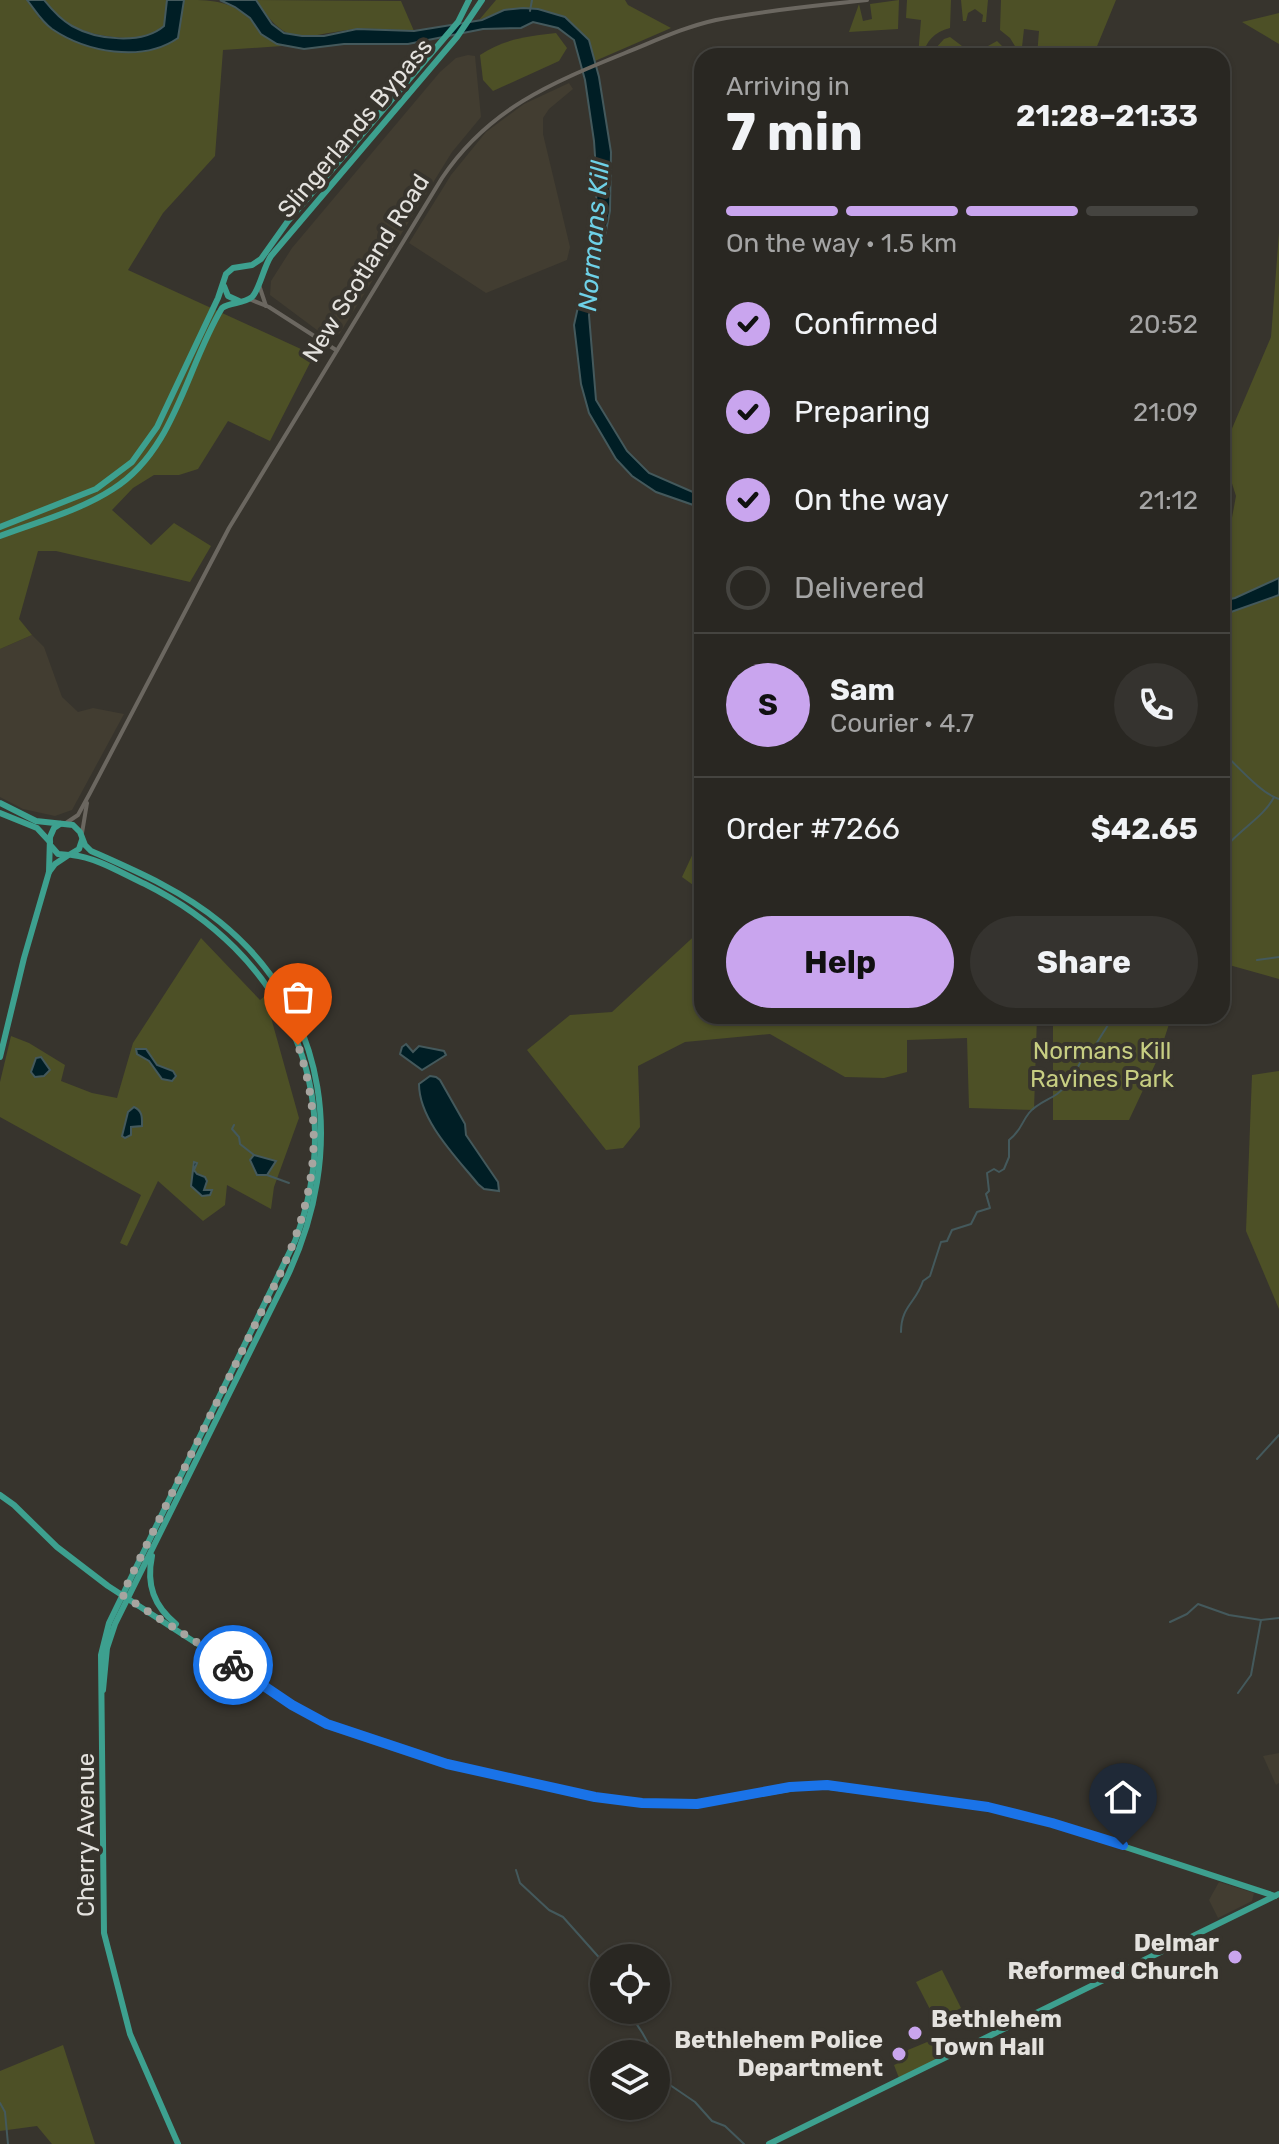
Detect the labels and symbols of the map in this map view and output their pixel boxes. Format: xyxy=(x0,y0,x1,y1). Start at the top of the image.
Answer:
street label: Slingerlands Bypass xyxy=(272,33,438,223)
water label: Normans Kill xyxy=(572,159,616,313)
street label: New Scotland Road xyxy=(297,169,435,367)
pin xyxy=(264,963,332,1045)
park label: Normans Kill Ravines Park xyxy=(1030,1037,1175,1093)
courier xyxy=(193,1625,273,1705)
street label: Cherry Avenue xyxy=(72,1753,100,1917)
pin xyxy=(1089,1763,1157,1845)
place label: Delmar Reformed Church xyxy=(1008,1929,1219,1985)
marker: Delmar Reformed Church xyxy=(1226,1948,1244,1966)
place label: Bethlehem Town Hall xyxy=(931,2005,1062,2061)
marker: Bethlehem Town Hall xyxy=(906,2024,924,2042)
place label: Bethlehem Police Department xyxy=(674,2026,883,2082)
marker: Bethlehem Police Department xyxy=(890,2045,908,2063)

